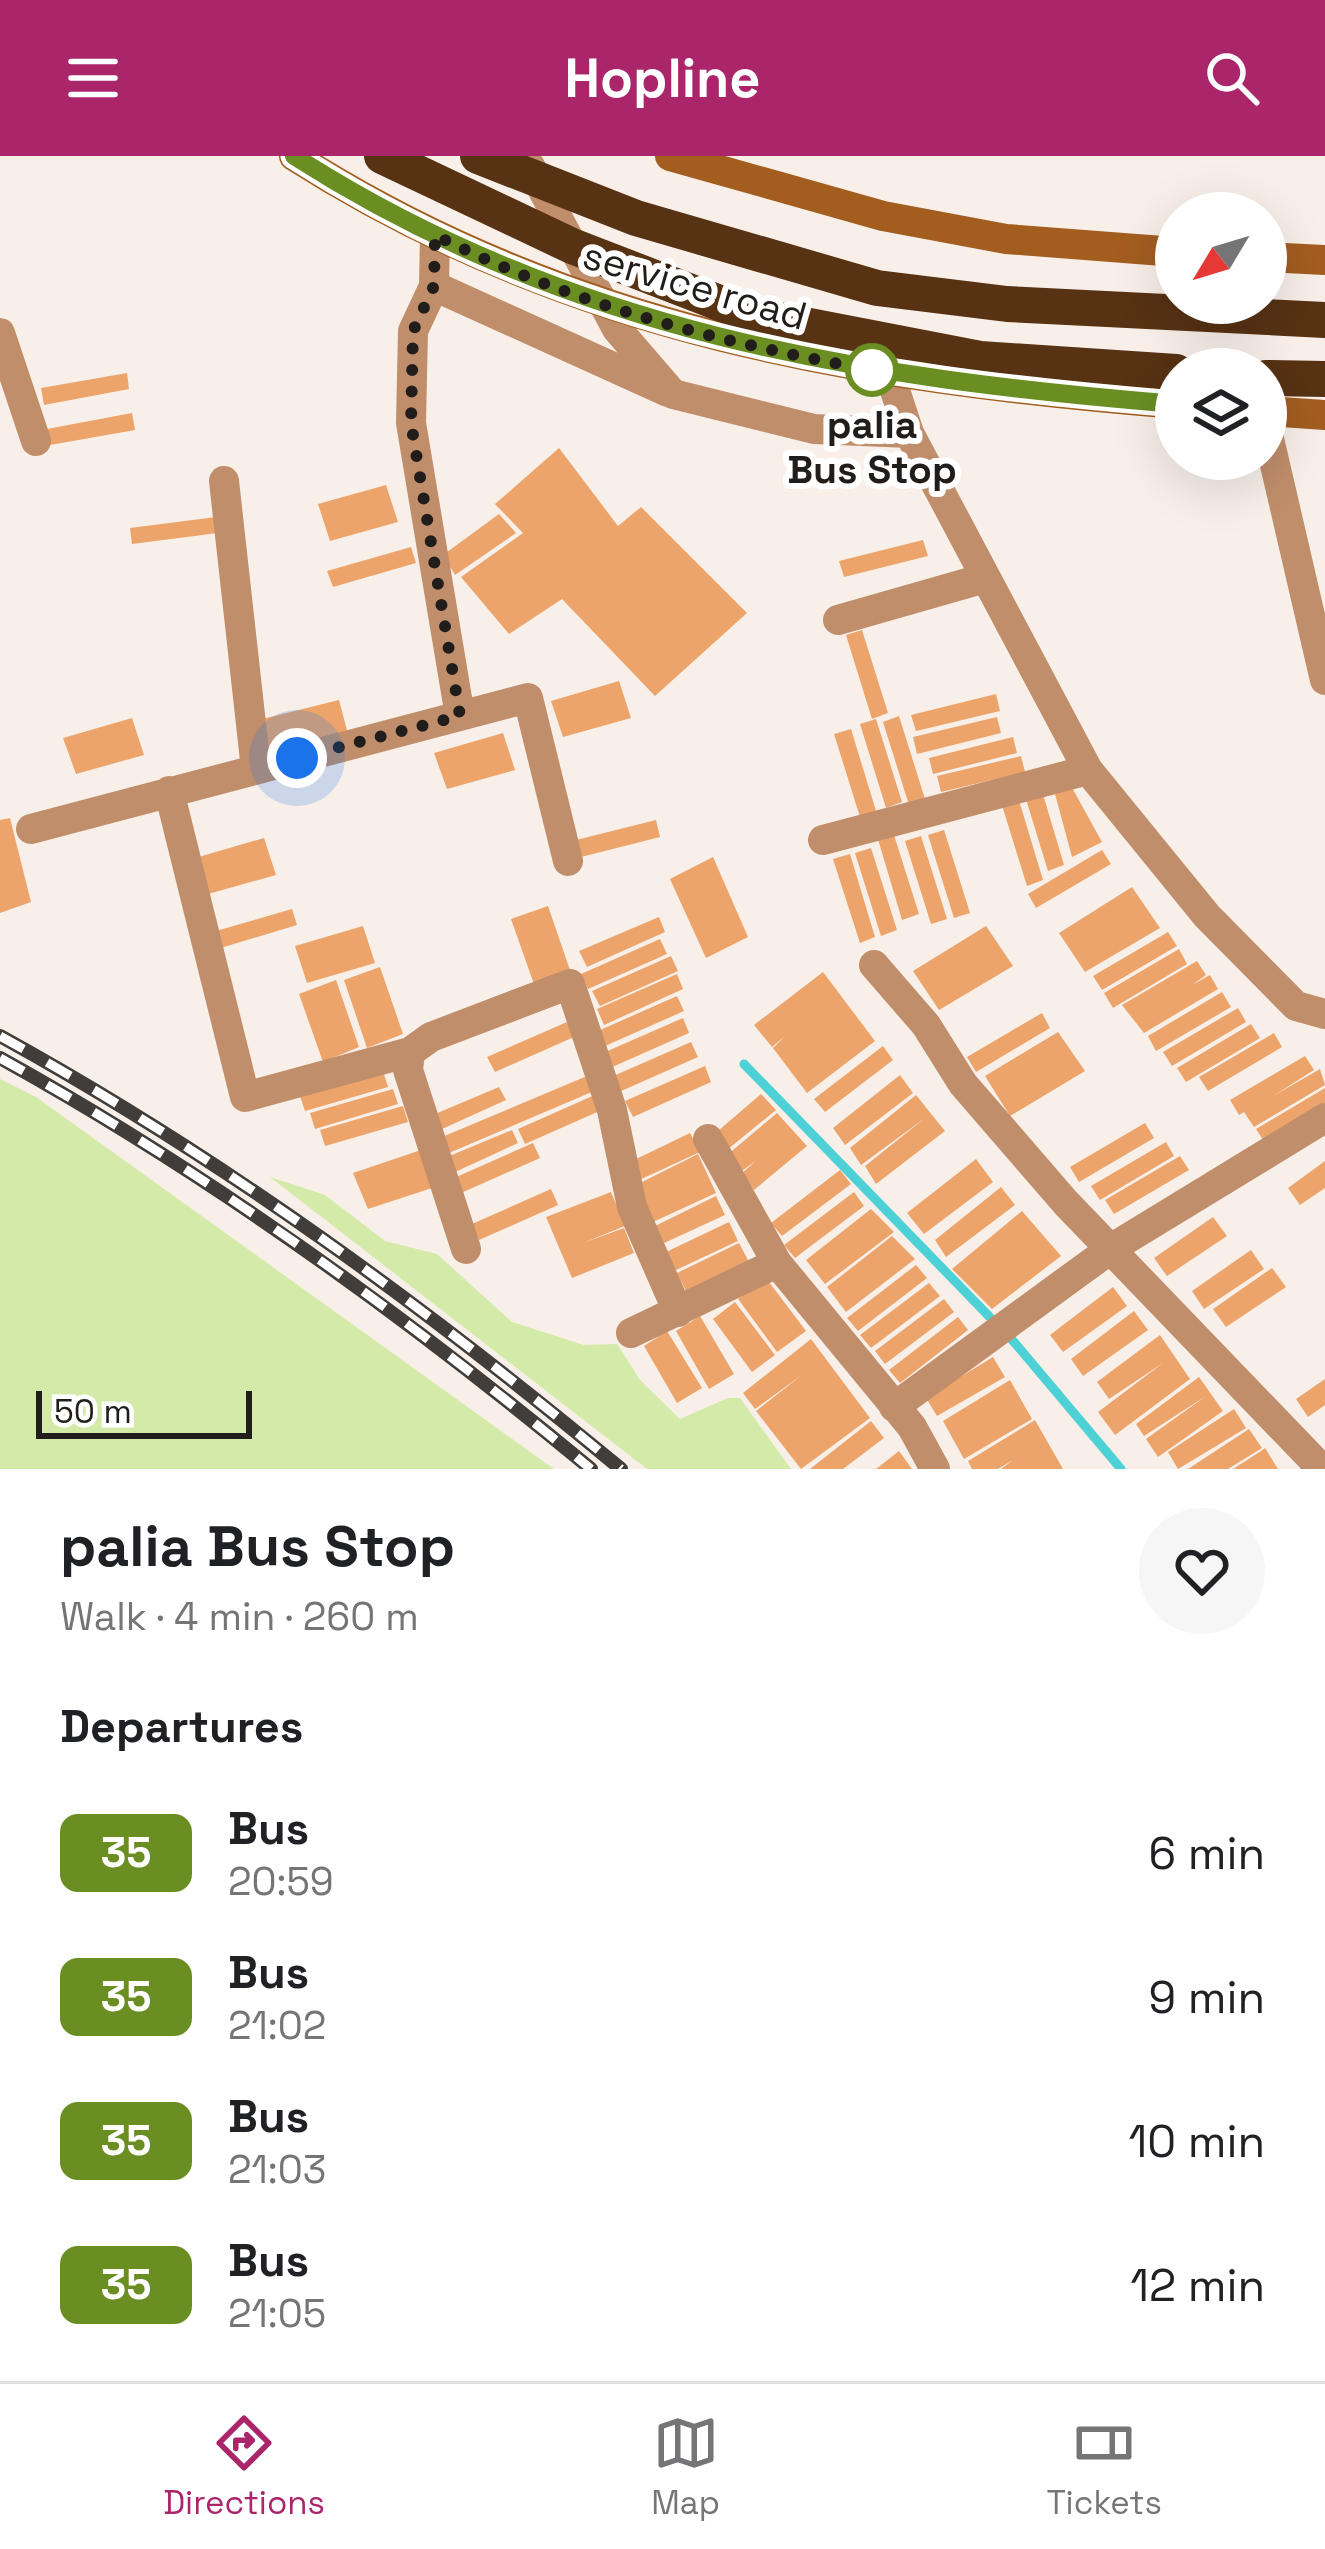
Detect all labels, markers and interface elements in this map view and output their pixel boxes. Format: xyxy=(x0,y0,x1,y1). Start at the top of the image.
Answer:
text: Hopline xyxy=(564,44,761,113)
icon: menu xyxy=(60,45,126,111)
icon: search xyxy=(1199,45,1265,111)
north arrow xyxy=(1155,192,1287,324)
map controls xyxy=(1155,192,1287,480)
street label: service road xyxy=(577,230,812,341)
marker: palia Bus Stop xyxy=(847,345,897,395)
button: layers xyxy=(1155,348,1287,480)
place label: palia Bus Stop xyxy=(787,400,957,494)
your location xyxy=(267,728,327,788)
scale bar xyxy=(36,1385,252,1438)
text: 50 m xyxy=(54,1391,132,1433)
button: heart xyxy=(1139,1508,1265,1634)
text: palia Bus Stop xyxy=(60,1510,455,1583)
text: Walk · 4 min · 260 m xyxy=(60,1592,419,1641)
text: Departures xyxy=(60,1698,303,1755)
text: Bus xyxy=(228,1800,309,1857)
text: 6 min xyxy=(1149,1825,1265,1882)
text: 35 xyxy=(101,1826,151,1879)
text: 20:59 xyxy=(228,1857,334,1906)
text: Bus xyxy=(228,1944,309,2001)
text: 9 min xyxy=(1149,1969,1265,2026)
text: 35 xyxy=(101,1970,151,2023)
text: 21:02 xyxy=(228,2001,326,2050)
text: Bus xyxy=(228,2088,309,2145)
text: 10 min xyxy=(1128,2113,1265,2170)
text: 35 xyxy=(101,2114,151,2167)
text: 21:03 xyxy=(228,2145,326,2194)
text: Bus xyxy=(228,2232,309,2289)
text: 12 min xyxy=(1130,2257,1265,2314)
text: 35 xyxy=(101,2258,151,2311)
text: 21:05 xyxy=(228,2289,326,2338)
tab: Directions xyxy=(163,2410,325,2524)
tab: Map xyxy=(651,2410,720,2524)
tab: Tickets xyxy=(1047,2410,1162,2524)

